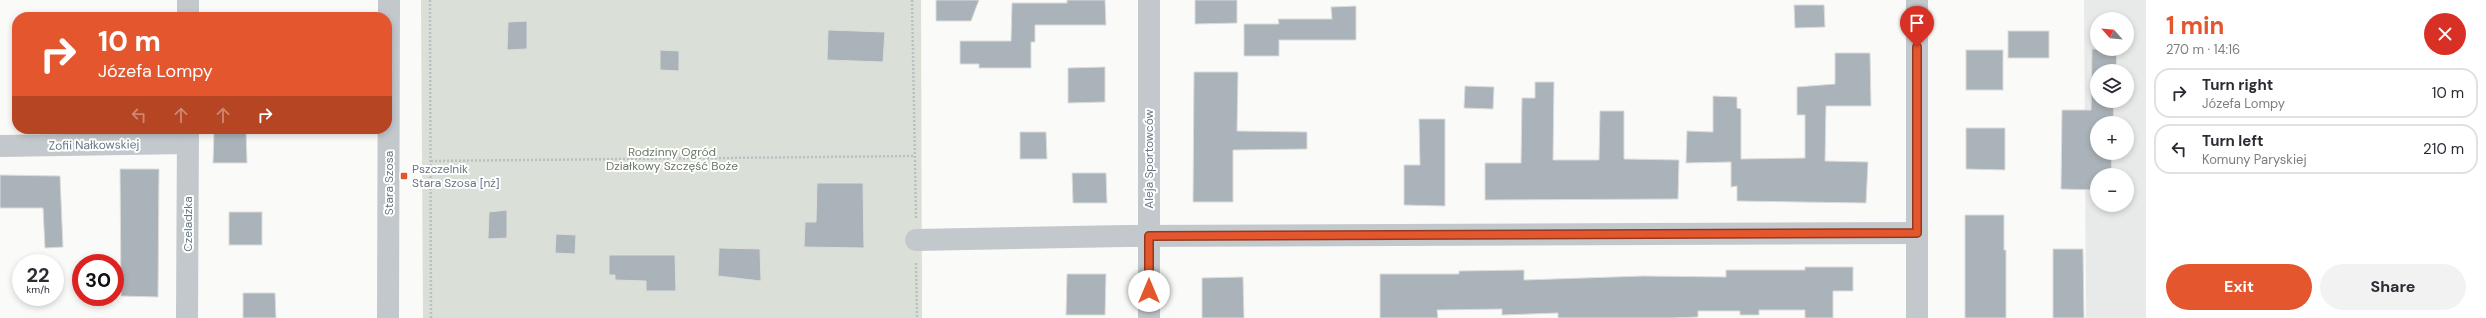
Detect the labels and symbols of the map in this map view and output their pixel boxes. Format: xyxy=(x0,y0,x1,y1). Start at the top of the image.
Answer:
pin xyxy=(1900,6,1934,47)
north arrow xyxy=(2090,12,2134,56)
street label: Aleja Sportowców xyxy=(1141,109,1157,209)
street label: Zofii Nałkowskiej xyxy=(49,136,140,154)
park label: Rodzinny Ogród Działkowy Szczęść Boże xyxy=(606,144,738,174)
street label: Stara Szosa xyxy=(381,151,397,215)
place label: Pszczelnik Stara Szosa [nż] xyxy=(412,161,500,191)
marker: Pszczelnik Stara Szosa [nż] xyxy=(399,171,409,181)
street label: Czeladzka xyxy=(180,196,196,252)
speed limit sign: 30 xyxy=(72,254,124,306)
position arrow xyxy=(1128,270,1170,312)

